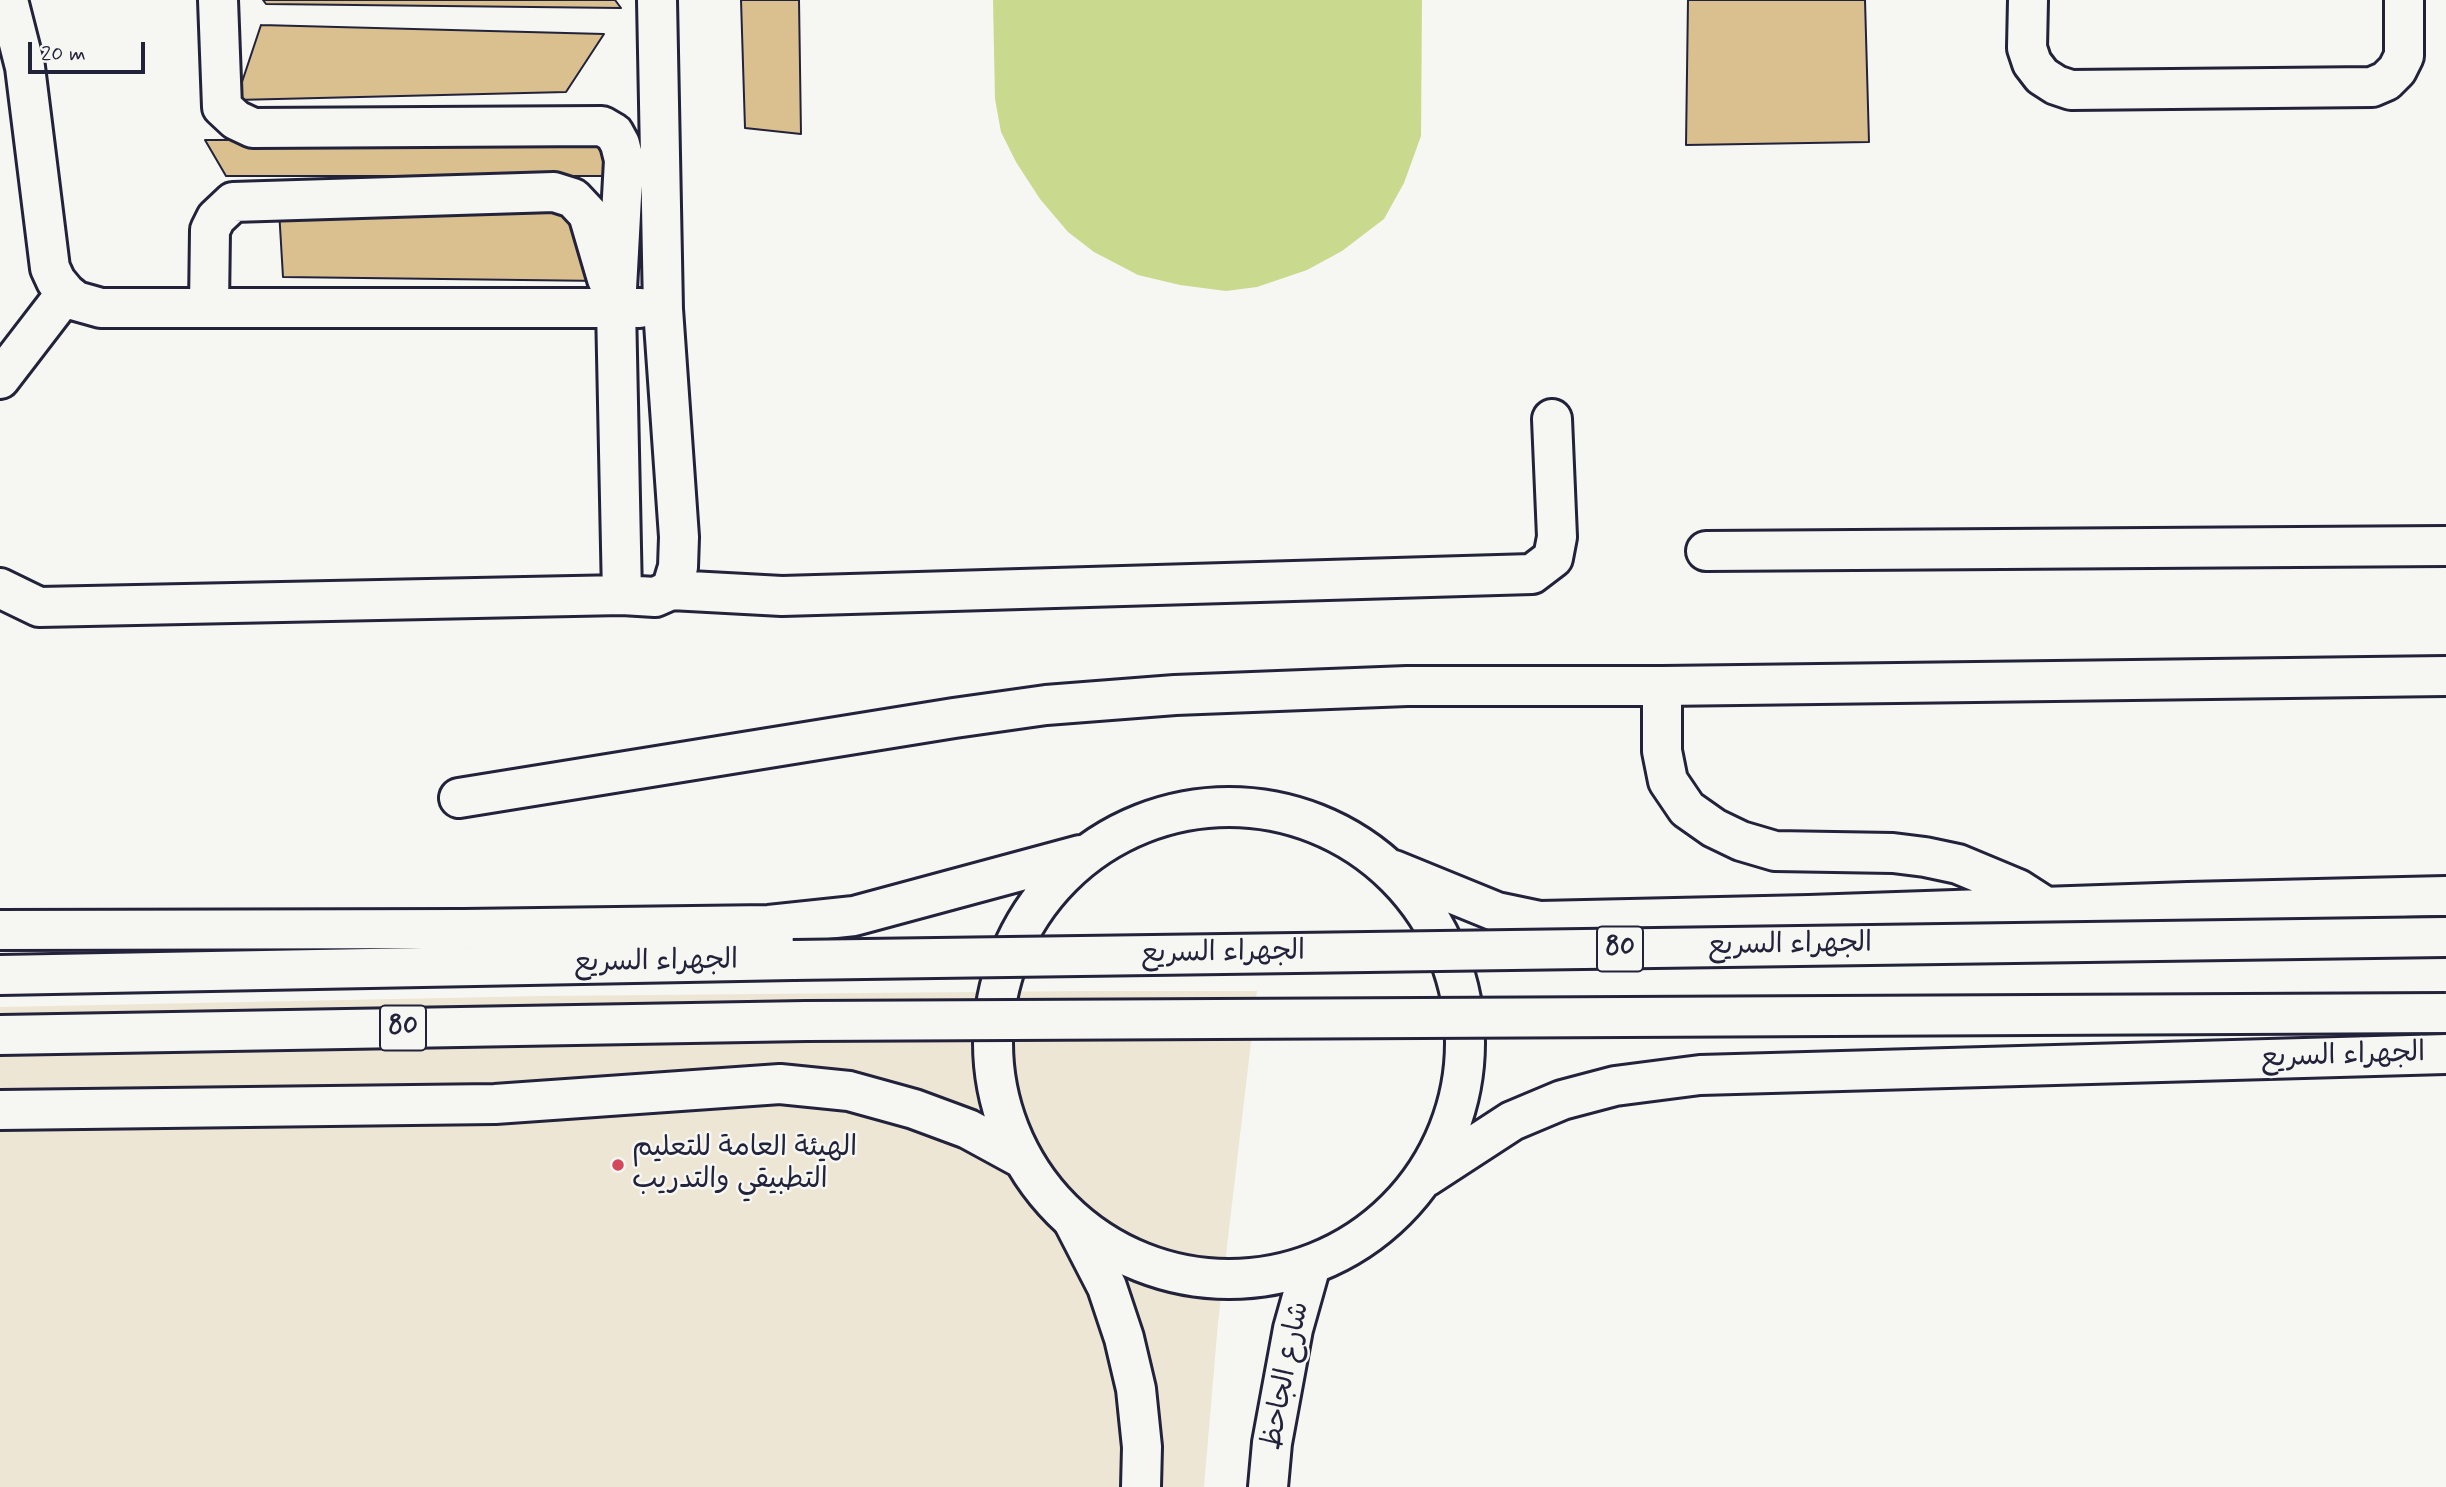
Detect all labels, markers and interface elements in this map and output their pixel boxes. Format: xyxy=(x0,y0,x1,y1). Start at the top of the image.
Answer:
scale bar xyxy=(32,28,149,72)
text: 20 m xyxy=(41,40,86,68)
road number: 80 xyxy=(1597,926,1643,972)
street label: الجهراء السريع xyxy=(1708,928,1872,964)
street label: الجهراء السريع xyxy=(1141,936,1305,972)
street label: الجهراء السريع xyxy=(574,945,738,981)
road number: 80 xyxy=(380,1006,426,1050)
street label: الجهراء السريع xyxy=(2260,1037,2426,1077)
place label: الهيئة العامة للتعليم التطبيقي والتدريب xyxy=(632,1132,857,1198)
marker: الهيئة العامة للتعليم التطبيقي والتدريب xyxy=(610,1157,626,1173)
street label: شارع الجاحظ xyxy=(1256,1299,1318,1453)

